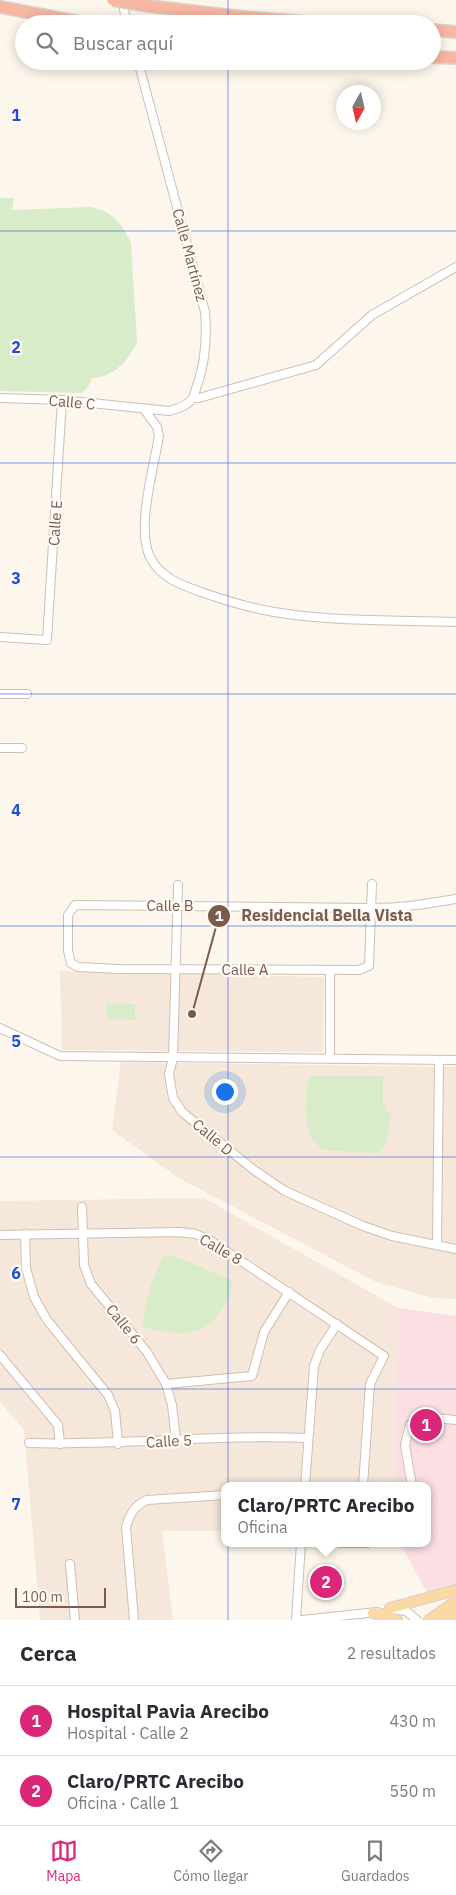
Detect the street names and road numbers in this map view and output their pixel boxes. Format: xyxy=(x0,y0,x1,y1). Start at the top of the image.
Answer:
street label: Calle Martínez xyxy=(168,206,212,304)
street label: Calle C xyxy=(48,391,96,413)
street label: Calle E xyxy=(44,499,66,547)
street label: Calle B xyxy=(147,896,193,915)
street label: Calle A xyxy=(222,960,269,979)
street label: Calle D xyxy=(189,1115,237,1159)
street label: Calle 8 xyxy=(196,1229,246,1269)
street label: Calle 6 xyxy=(102,1300,146,1348)
street label: Calle 5 xyxy=(145,1430,193,1452)

